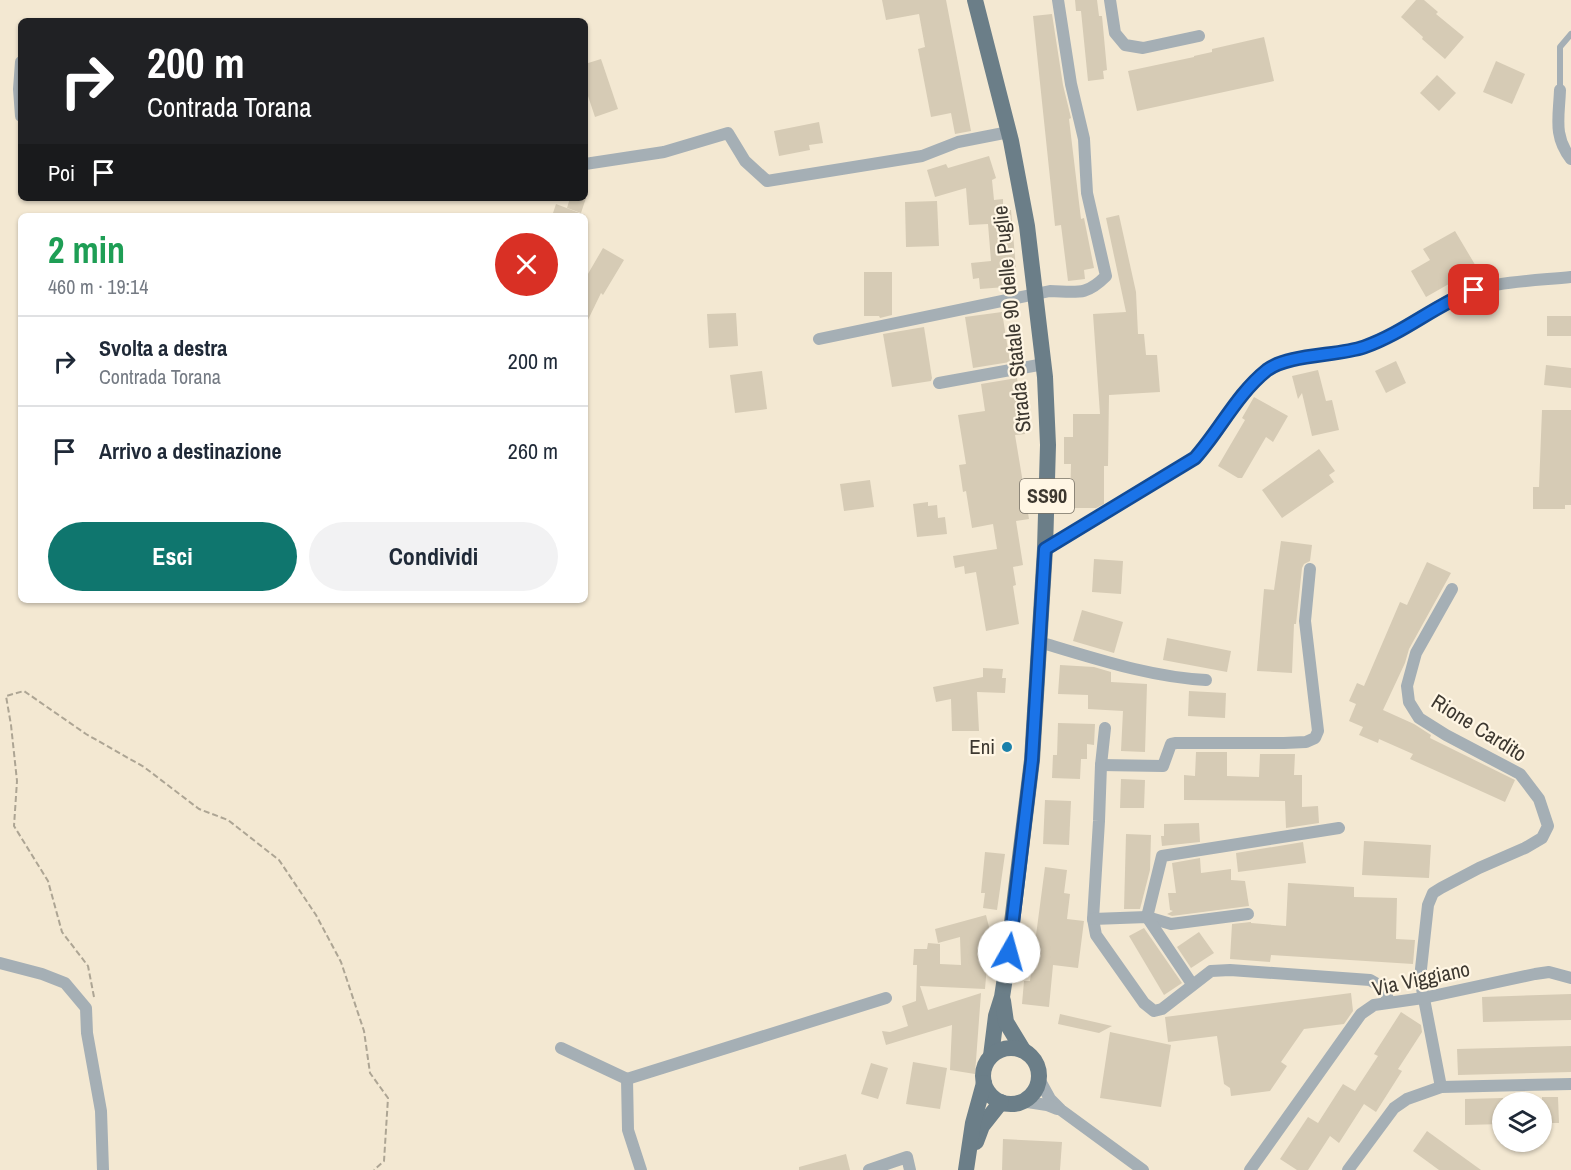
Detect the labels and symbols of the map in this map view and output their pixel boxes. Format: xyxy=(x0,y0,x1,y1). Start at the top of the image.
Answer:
street label: Strada Statale 90 delle Puglie xyxy=(985,204,1038,434)
pin xyxy=(1448,264,1499,315)
road number: SS90 xyxy=(1020,479,1074,513)
street label: Rione Cardito xyxy=(1426,687,1532,768)
place label: Eni xyxy=(969,732,995,761)
marker: Eni xyxy=(1000,740,1014,754)
position arrow xyxy=(977,920,1041,984)
street label: Via Viggiano xyxy=(1369,954,1472,1003)

